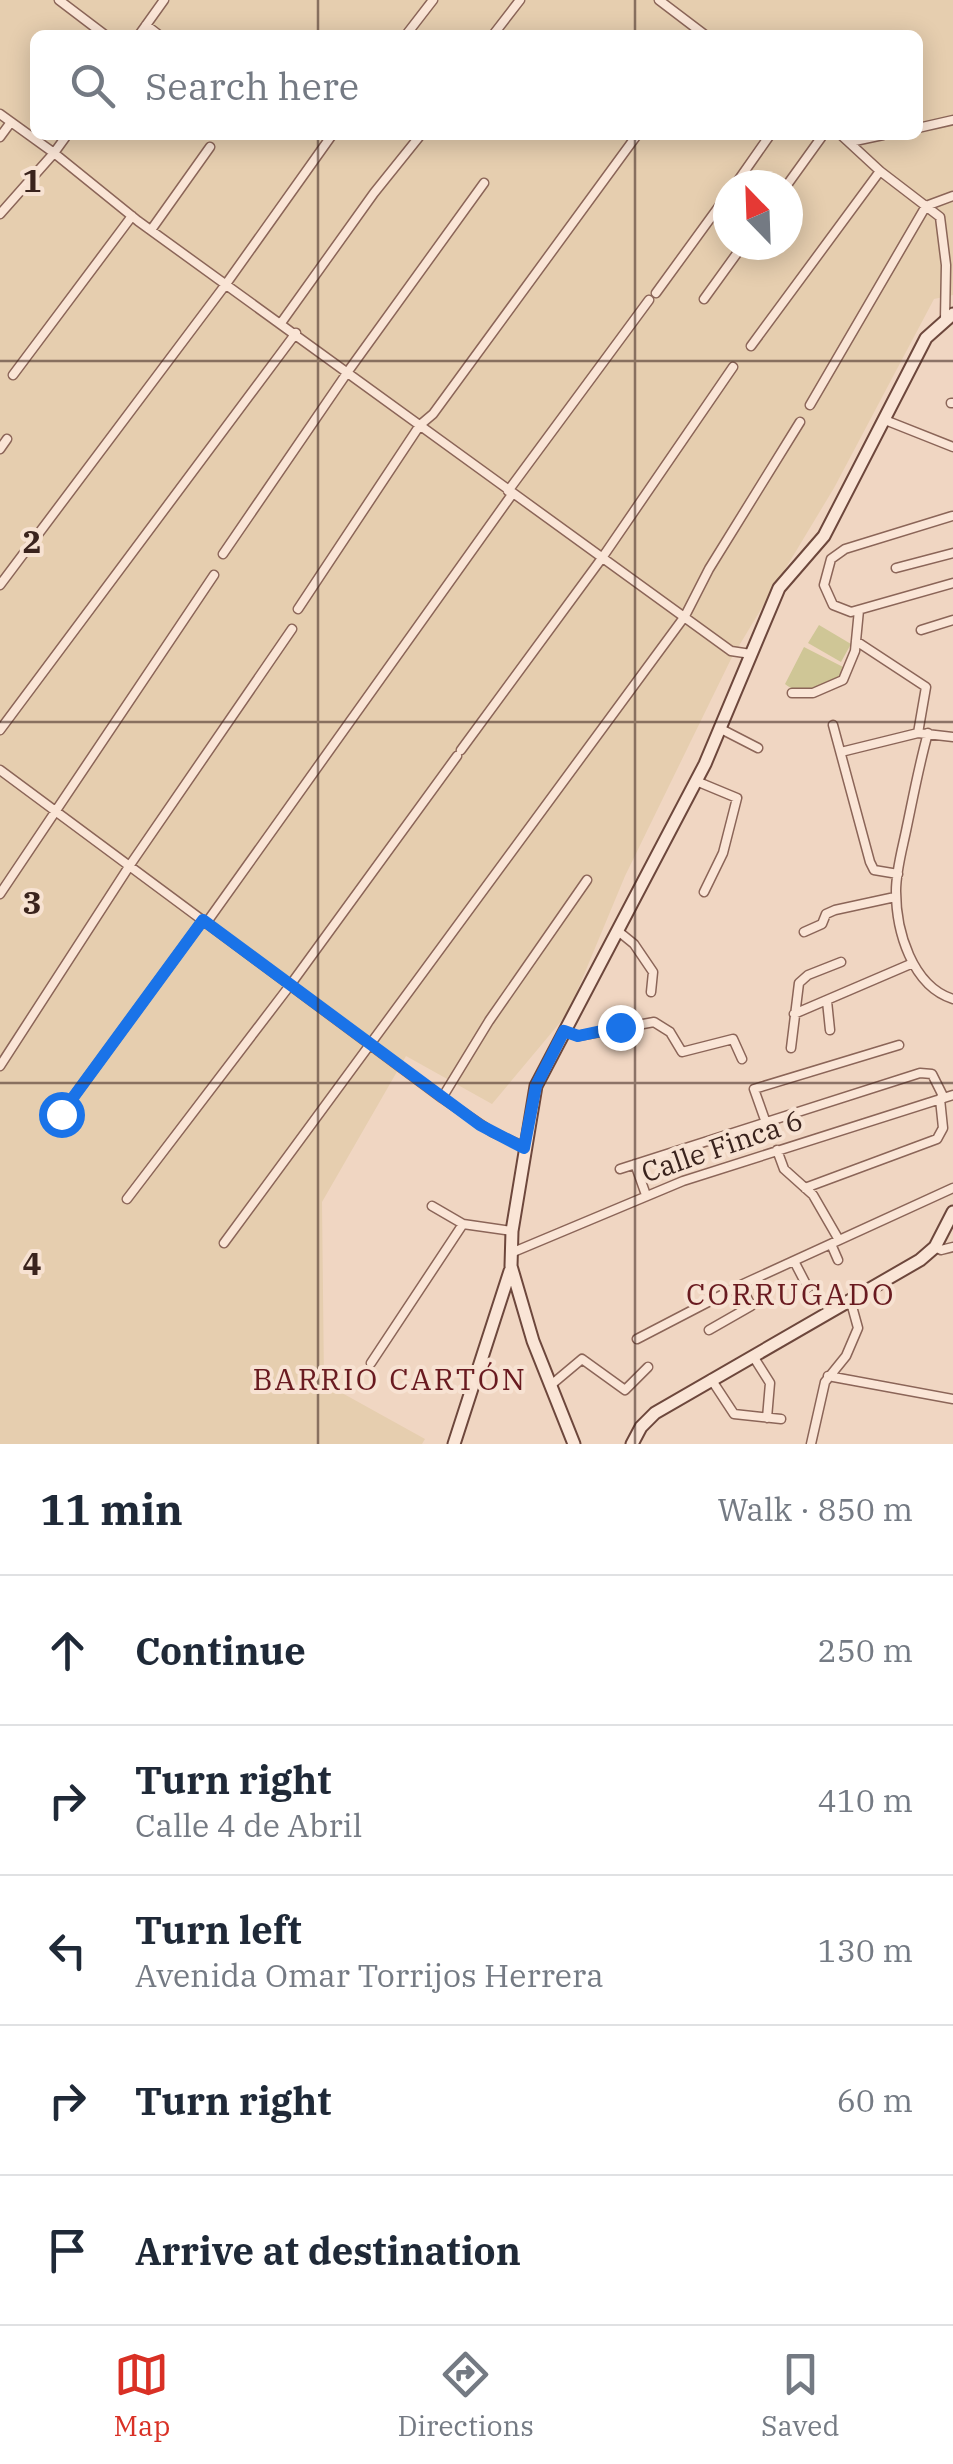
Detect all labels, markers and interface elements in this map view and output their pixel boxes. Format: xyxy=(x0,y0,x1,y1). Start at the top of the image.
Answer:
search box xyxy=(30,30,923,140)
icon: search xyxy=(65,58,120,113)
text: Search here xyxy=(145,61,359,110)
text: 1 xyxy=(22,159,42,201)
north arrow xyxy=(713,170,803,260)
text: 2 xyxy=(22,520,42,562)
text: 3 xyxy=(22,881,42,923)
route end xyxy=(598,1005,644,1051)
route start xyxy=(39,1092,85,1138)
street label: Calle Finca 6 xyxy=(636,1101,807,1190)
text: 4 xyxy=(22,1242,42,1284)
district label: CORRUGADO xyxy=(686,1274,896,1313)
district label: BARRIO CARTÓN xyxy=(253,1359,527,1398)
text: 11 min xyxy=(40,1482,183,1537)
text: Walk · 850 m xyxy=(717,1488,913,1530)
icon: ahead xyxy=(40,1623,95,1678)
text: Continue xyxy=(135,1626,306,1675)
text: 250 m xyxy=(817,1629,913,1671)
text: Turn right xyxy=(135,1755,331,1804)
icon: right xyxy=(40,1773,95,1828)
text: 410 m xyxy=(817,1779,913,1821)
text: Calle 4 de Abril xyxy=(135,1804,362,1846)
text: Turn left xyxy=(135,1905,302,1954)
icon: left xyxy=(40,1923,95,1978)
text: 130 m xyxy=(817,1929,913,1971)
text: Avenida Omar Torrijos Herrera xyxy=(135,1954,604,1996)
icon: right xyxy=(40,2073,95,2128)
text: Turn right xyxy=(135,2076,331,2125)
text: 60 m xyxy=(837,2079,913,2121)
icon: arrive xyxy=(40,2223,95,2278)
text: Arrive at destination xyxy=(135,2226,521,2275)
tab: Map xyxy=(114,2347,170,2444)
tab: Directions xyxy=(397,2347,534,2444)
tab: Saved xyxy=(761,2347,839,2444)

